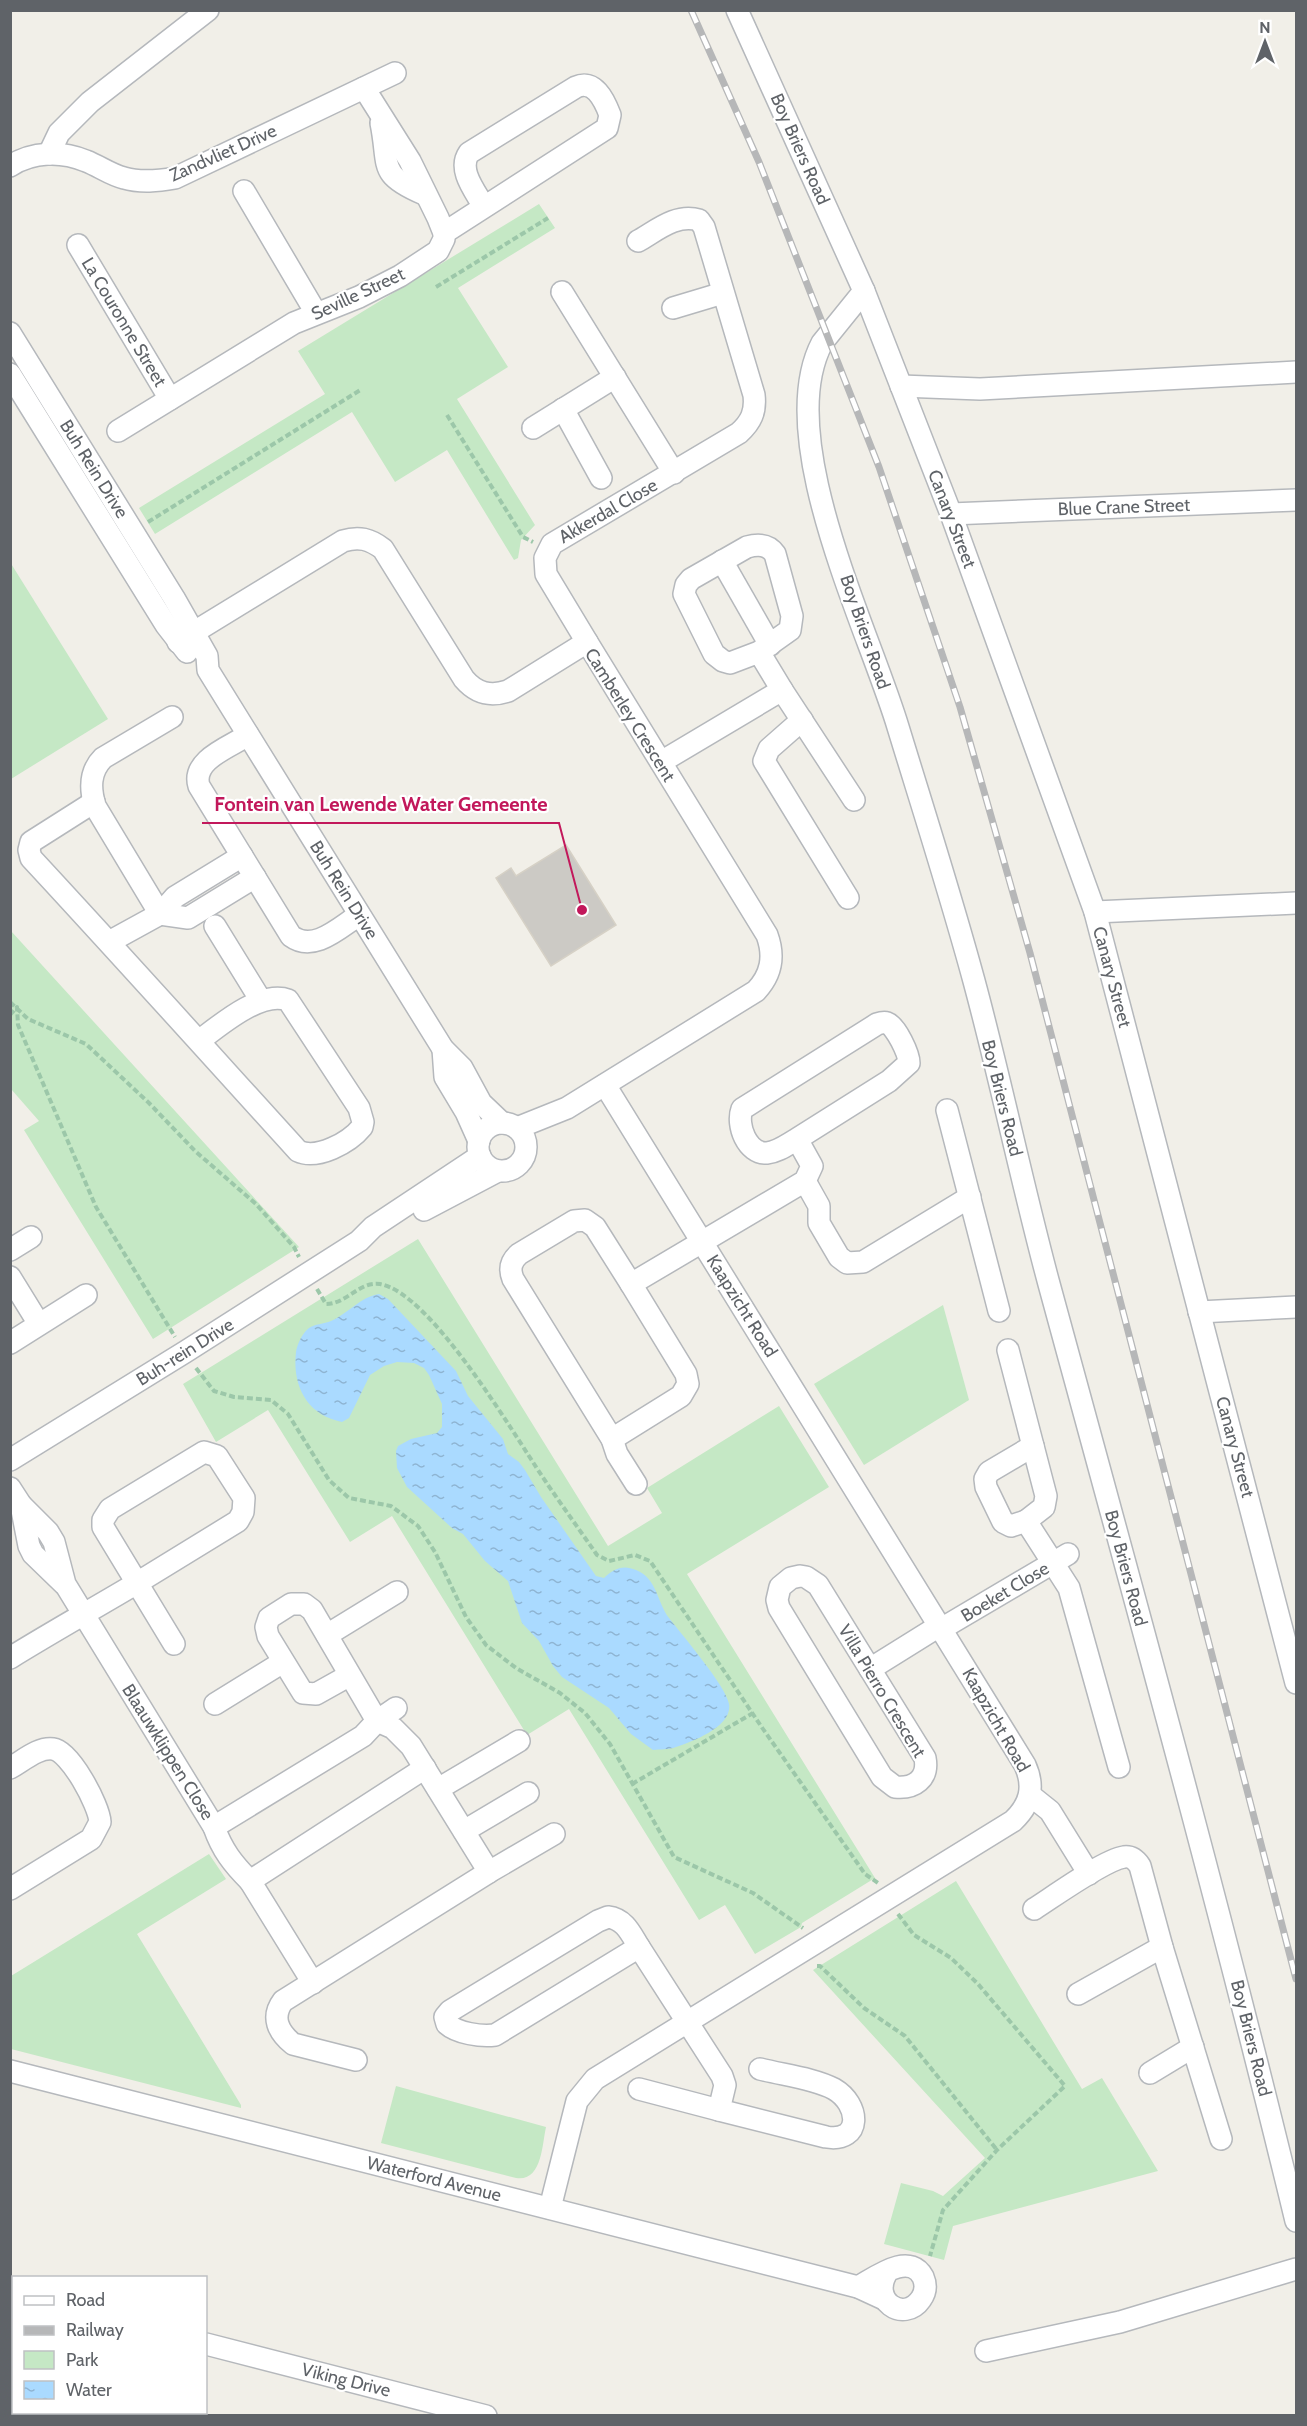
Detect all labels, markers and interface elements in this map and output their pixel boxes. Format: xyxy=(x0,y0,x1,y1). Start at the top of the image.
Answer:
north arrow xyxy=(1235,12,1295,72)
text: N xyxy=(1259,18,1271,37)
street label: Boy Briers Road xyxy=(766,90,834,208)
street label: Zandvliet Drive xyxy=(166,120,280,186)
street label: La Couronne Street xyxy=(77,253,171,391)
street label: Seville Street xyxy=(308,263,408,325)
street label: Buh Rein Drive xyxy=(55,416,133,522)
street label: Canary Street xyxy=(923,467,981,571)
street label: Akkerdal Close xyxy=(555,474,661,548)
street label: Blue Crane Street xyxy=(1057,494,1191,520)
street label: Boy Briers Road xyxy=(835,572,895,692)
street label: Camberley Crescent xyxy=(580,644,680,786)
callout: Fontein van Lewende Water Gemeente xyxy=(202,785,559,823)
text: Fontein van Lewende Water Gemeente xyxy=(214,792,548,816)
street label: Buh Rein Drive xyxy=(305,837,383,943)
street label: Canary Street xyxy=(1088,924,1136,1030)
street label: Boy Briers Road xyxy=(977,1038,1027,1158)
street label: Kaapzicht Road xyxy=(702,1251,782,1361)
street label: Buh-rein Drive xyxy=(132,1313,238,1391)
street label: Canary Street xyxy=(1211,1394,1259,1500)
street label: Boy Briers Road xyxy=(1100,1508,1152,1628)
street label: Boeket Close xyxy=(957,1557,1053,1627)
street label: Villa Pierro Crescent xyxy=(834,1620,930,1762)
street label: Kaapzicht Road xyxy=(957,1664,1035,1776)
street label: Blaauwklippen Close xyxy=(117,1680,219,1824)
street label: Boy Briers Road xyxy=(1226,1978,1276,2098)
street label: Waterford Avenue xyxy=(364,2152,504,2206)
legend xyxy=(12,2276,207,2414)
text: Road xyxy=(66,2289,105,2311)
text: Railway xyxy=(66,2319,124,2341)
text: Park xyxy=(66,2349,99,2371)
street label: Viking Drive xyxy=(299,2358,393,2402)
text: Water xyxy=(66,2379,112,2401)

